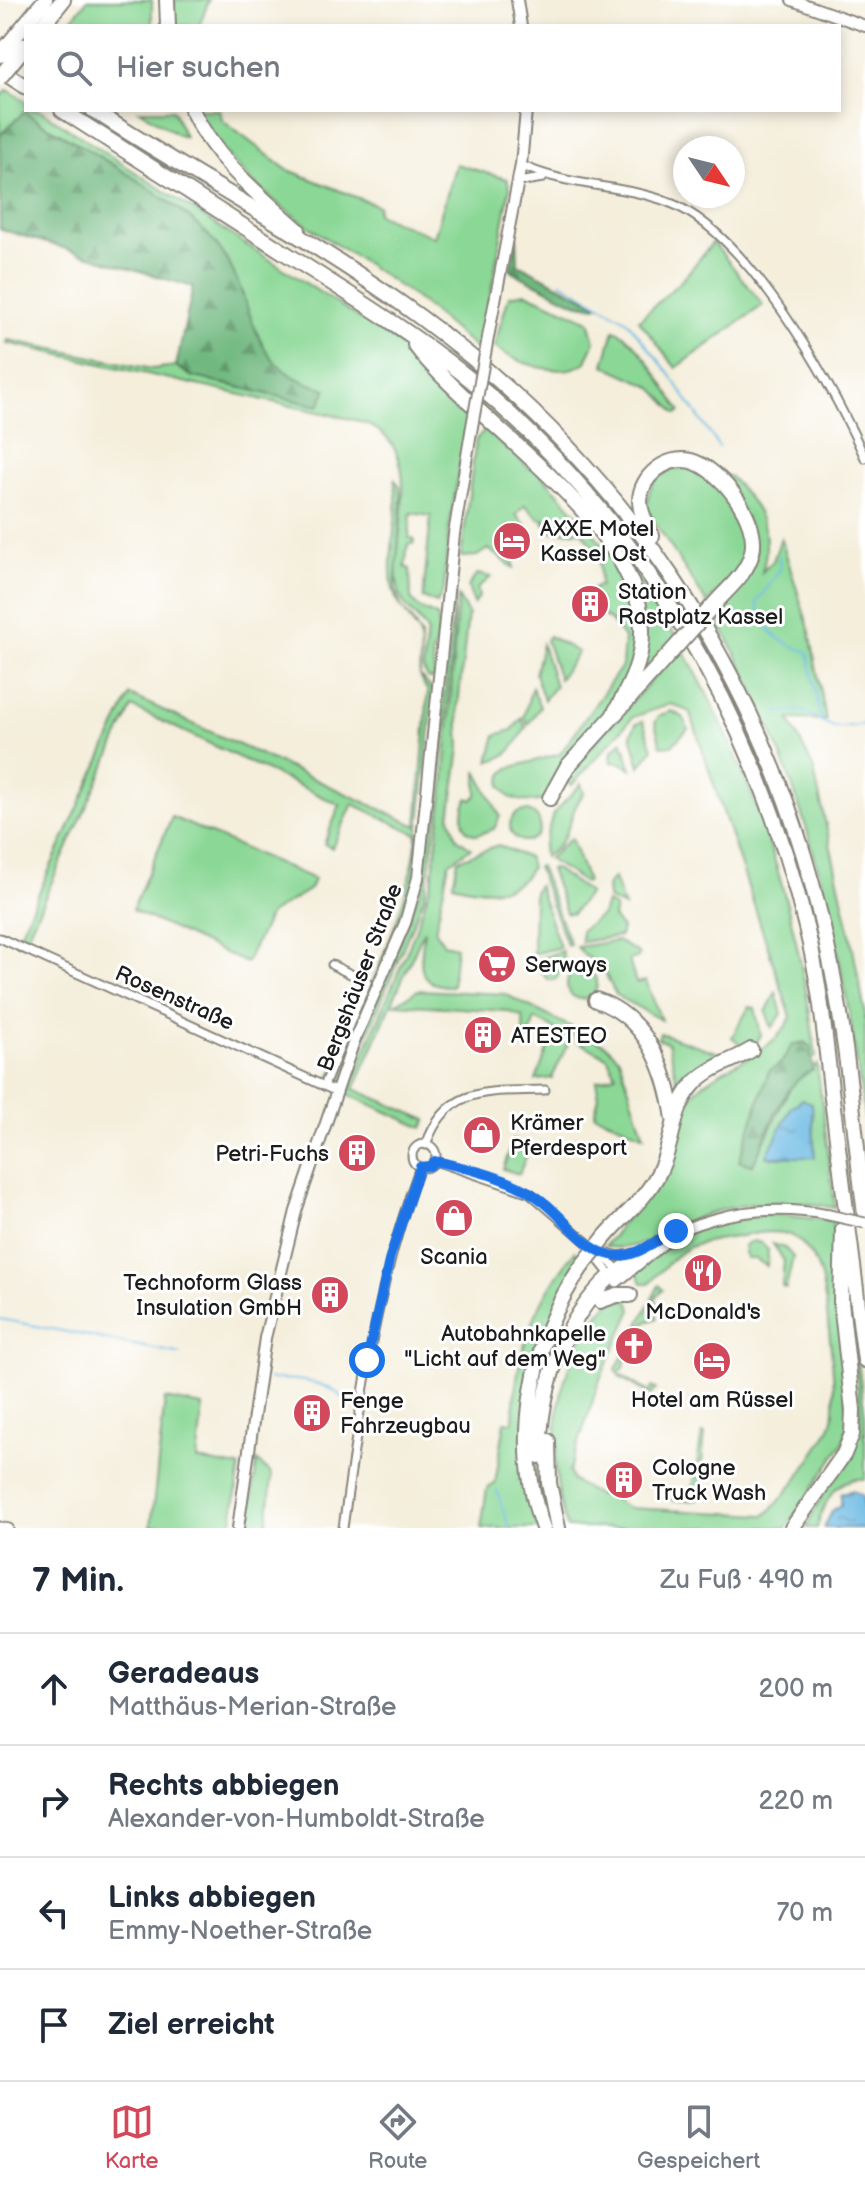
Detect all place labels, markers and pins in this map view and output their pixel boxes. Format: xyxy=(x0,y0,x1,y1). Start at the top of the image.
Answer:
place label: AXXE Motel Kassel Ost xyxy=(540,516,654,568)
hotel icon: AXXE Motel Kassel Ost xyxy=(491,520,533,562)
place label: Station Rastplatz Kassel xyxy=(618,579,783,631)
building icon: Station Rastplatz Kassel xyxy=(569,583,611,625)
supermarket icon: Serways xyxy=(476,943,518,985)
place label: Serways xyxy=(525,952,607,979)
building icon: ATESTEO xyxy=(462,1014,504,1056)
place label: ATESTEO xyxy=(511,1023,607,1050)
place label: Krämer Pferdesport xyxy=(510,1110,627,1162)
shop icon: Krämer Pferdesport xyxy=(461,1114,503,1156)
building icon: Petri-Fuchs xyxy=(336,1132,378,1174)
place label: Petri-Fuchs xyxy=(215,1141,329,1168)
shop icon: Scania xyxy=(433,1197,475,1239)
place label: Scania xyxy=(420,1244,488,1271)
restaurant icon: McDonald's xyxy=(682,1252,724,1294)
place label: Technoform Glass Insulation GmbH xyxy=(123,1270,302,1322)
building icon: Technoform Glass Insulation GmbH xyxy=(309,1274,351,1316)
place label: McDonald's xyxy=(645,1299,761,1326)
place label: Autobahnkapelle "Licht auf dem Weg" xyxy=(404,1321,606,1373)
church icon: Autobahnkapelle "Licht auf dem Weg" xyxy=(613,1325,655,1367)
hotel icon: Hotel am Rüssel xyxy=(691,1340,733,1382)
place label: Hotel am Rüssel xyxy=(631,1387,793,1414)
place label: Fenge Fahrzeugbau xyxy=(340,1388,471,1440)
building icon: Fenge Fahrzeugbau xyxy=(291,1392,333,1434)
place label: Cologne Truck Wash xyxy=(652,1455,766,1507)
building icon: Cologne Truck Wash xyxy=(603,1459,645,1501)

